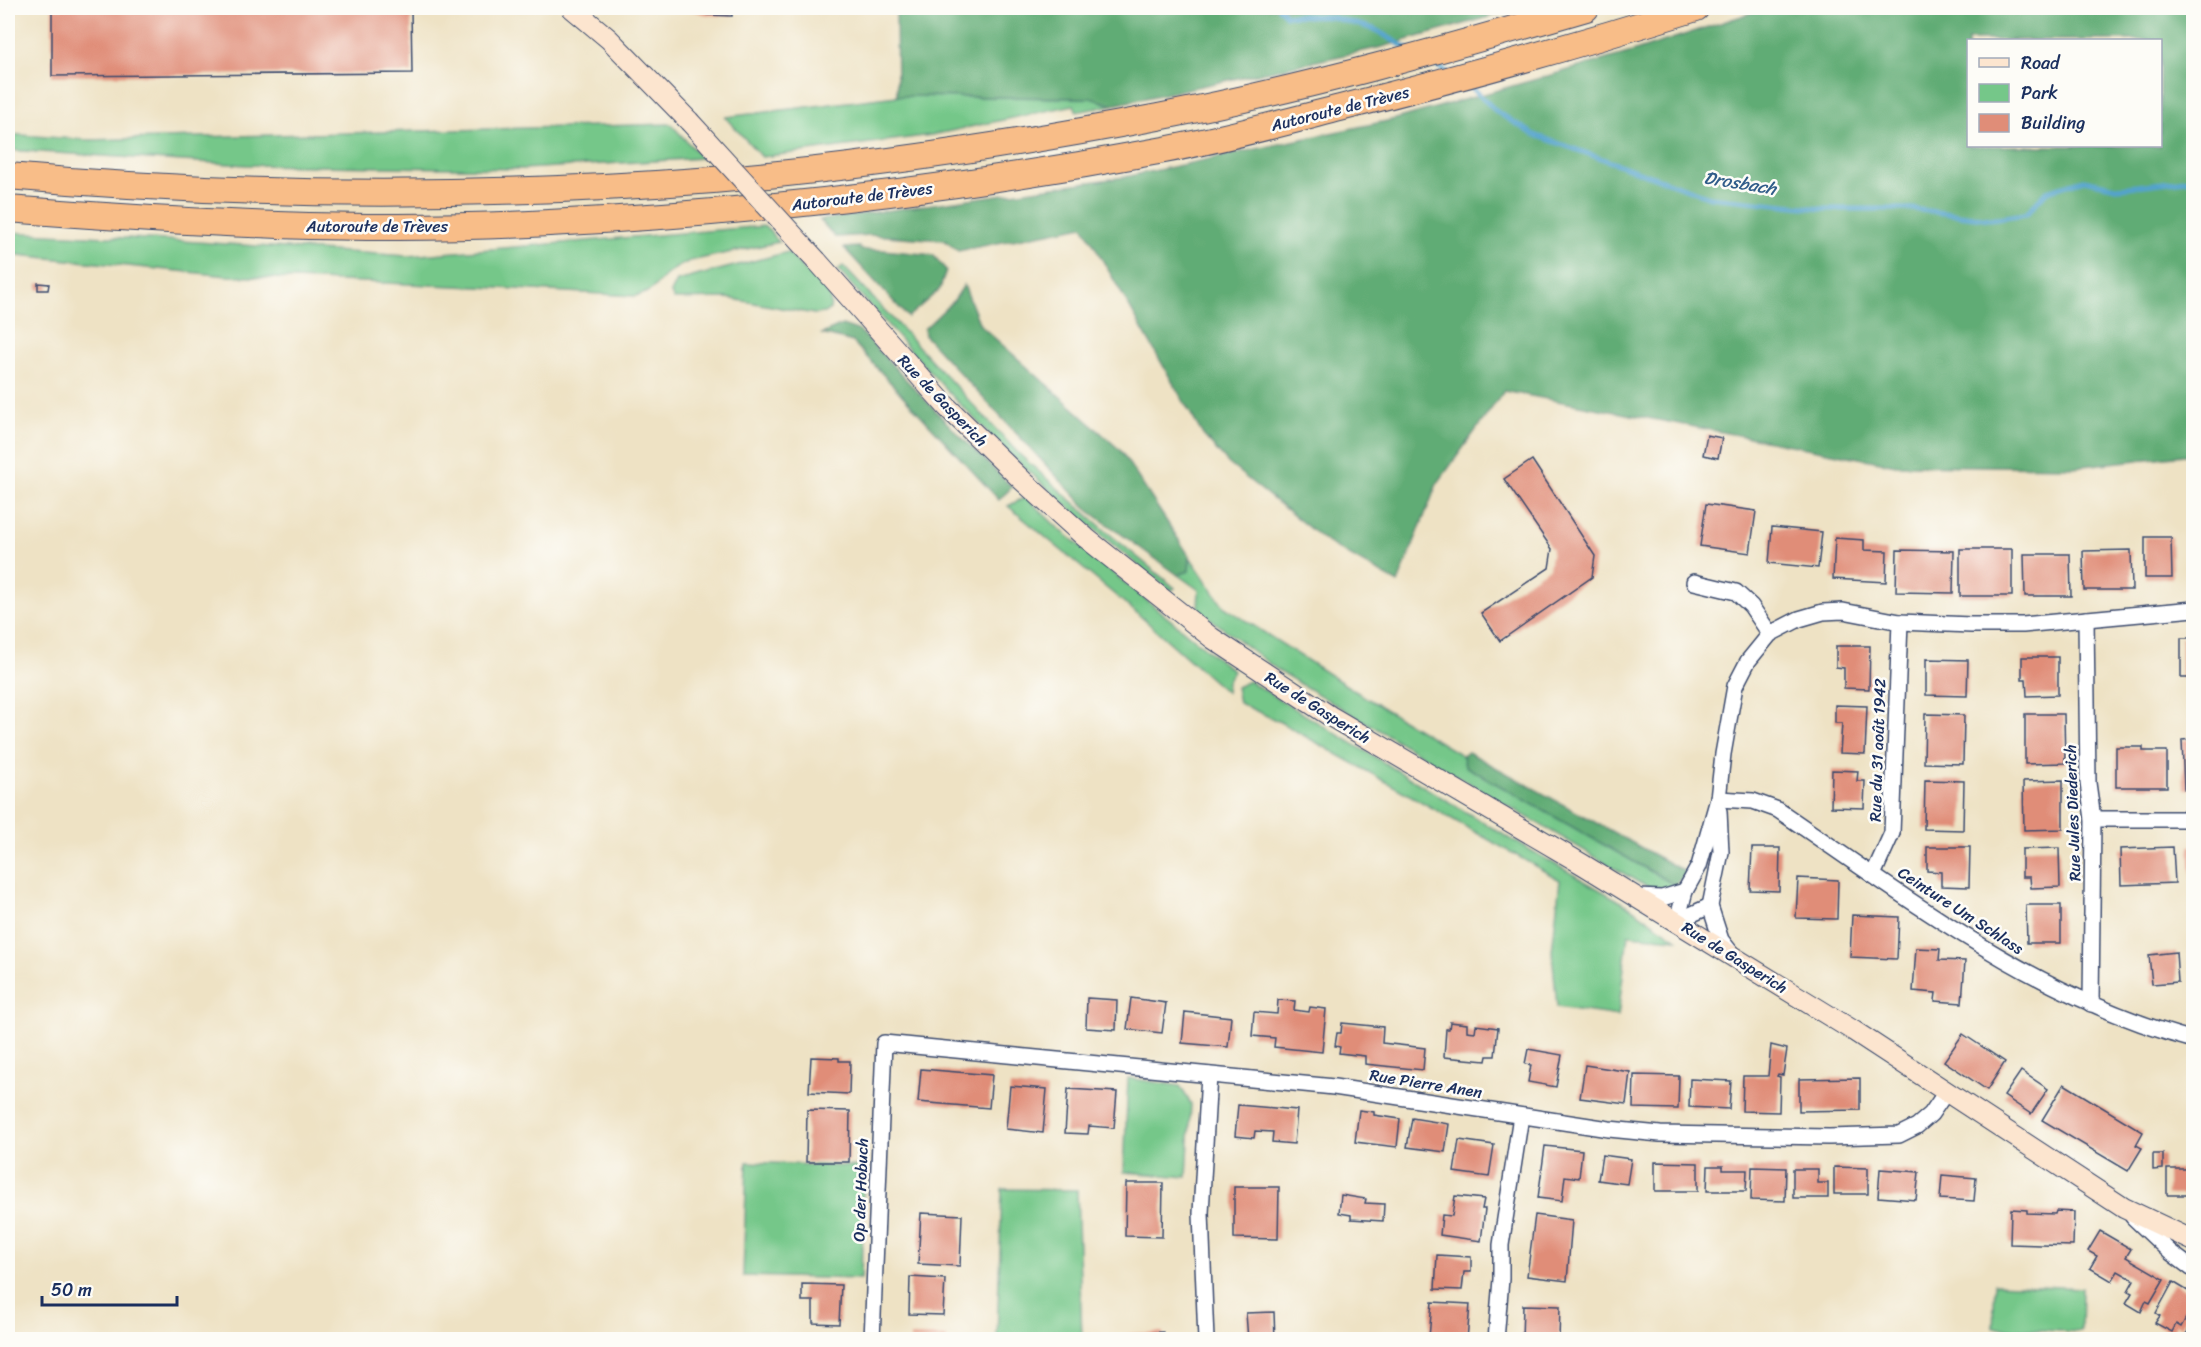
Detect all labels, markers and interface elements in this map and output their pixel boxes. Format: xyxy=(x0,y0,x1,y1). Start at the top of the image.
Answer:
legend xyxy=(1967,39,2162,147)
text: Road xyxy=(2021,47,2061,79)
street label: Autoroute de Trèves xyxy=(1267,77,1413,140)
text: Park xyxy=(2021,77,2058,109)
text: Building xyxy=(2021,107,2085,139)
water label: Drosbach xyxy=(1702,162,1780,205)
street label: Autoroute de Trèves xyxy=(789,173,935,220)
street label: Autoroute de Trèves xyxy=(305,212,448,241)
street label: Rue de Gasperich xyxy=(890,347,995,454)
street label: Rue de Gasperich xyxy=(1259,663,1376,752)
street label: Rue du 31 août 1942 xyxy=(1861,678,1894,822)
street label: Rue Jules Diederich xyxy=(2056,744,2089,882)
street label: Ceinture Um Schlass xyxy=(1892,859,2030,963)
street label: Rue de Gasperich xyxy=(1676,913,1793,1002)
street label: Rue Pierre Anen xyxy=(1367,1060,1485,1107)
street label: Op der Hobuch xyxy=(844,1138,877,1242)
scale bar xyxy=(42,1269,177,1307)
text: 50 m xyxy=(51,1274,92,1306)

